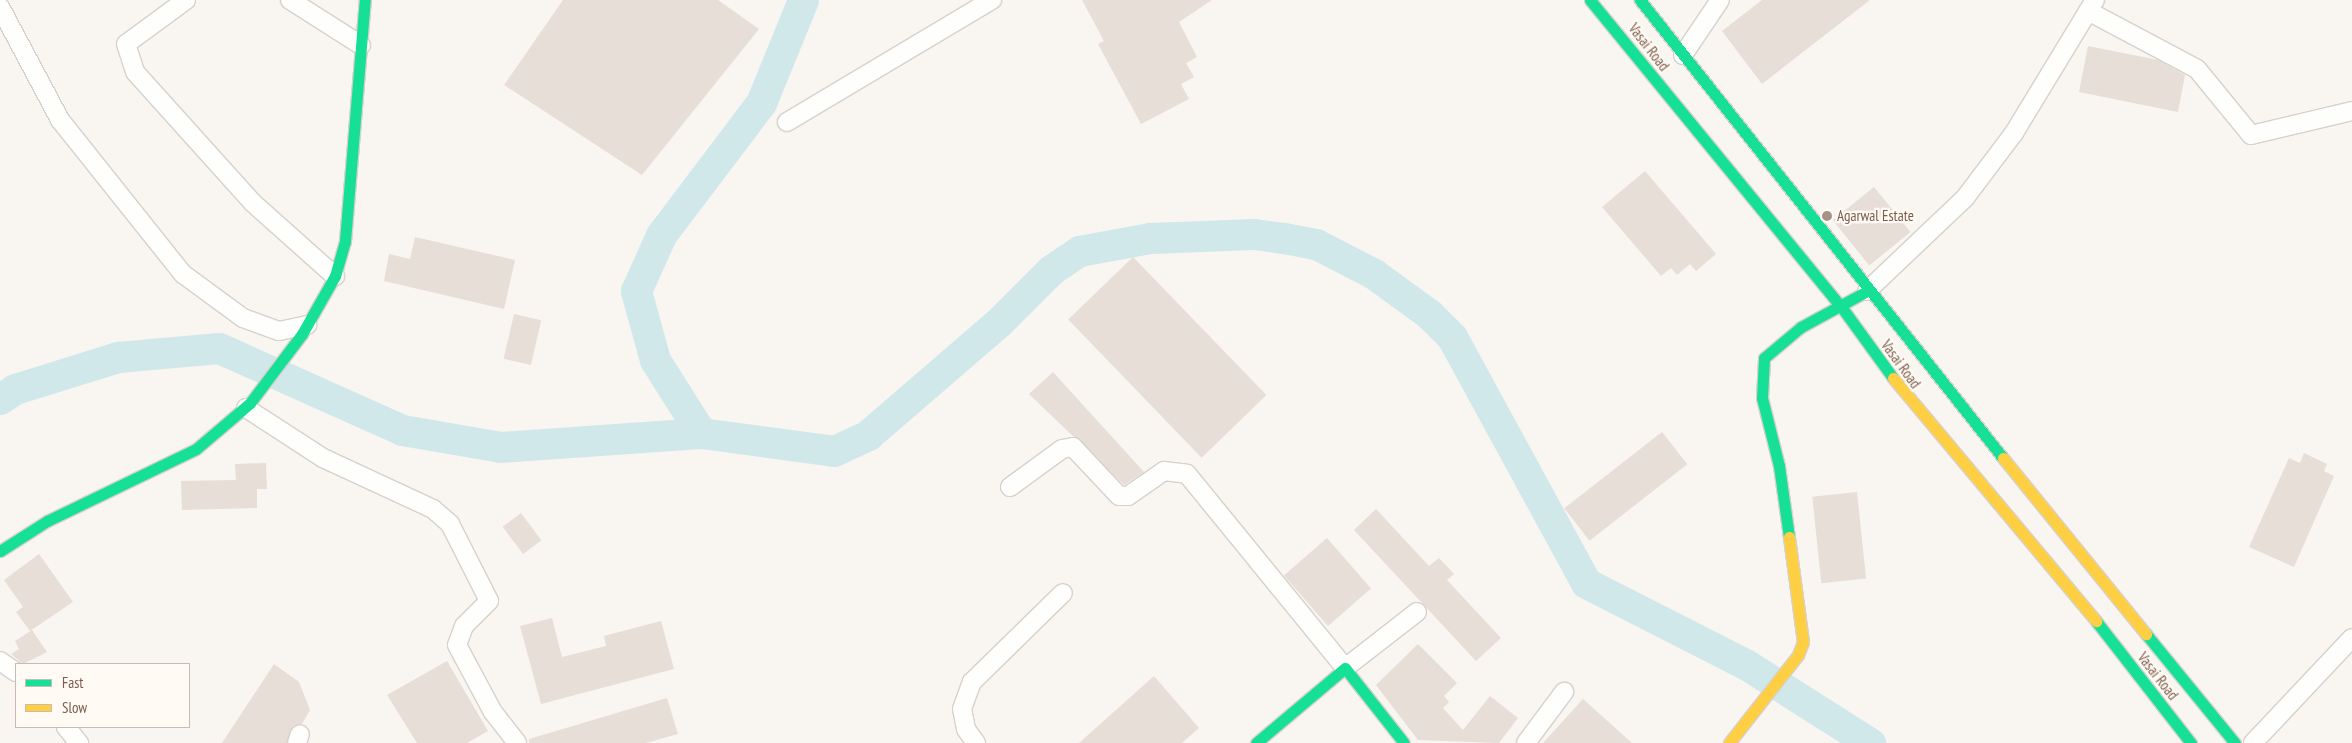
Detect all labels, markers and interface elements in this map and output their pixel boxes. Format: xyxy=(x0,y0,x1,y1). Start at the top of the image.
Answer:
street label: Vasai Road xyxy=(1625,20,1673,74)
place label: Agarwal Estate xyxy=(1837,207,1914,225)
marker: Agarwal Estate xyxy=(1821,210,1833,222)
street label: Vasai Road xyxy=(1877,336,1925,392)
street label: Vasai Road xyxy=(2134,649,2182,703)
legend xyxy=(15,663,190,728)
text: Fast xyxy=(62,673,83,692)
text: Slow xyxy=(62,698,87,717)

